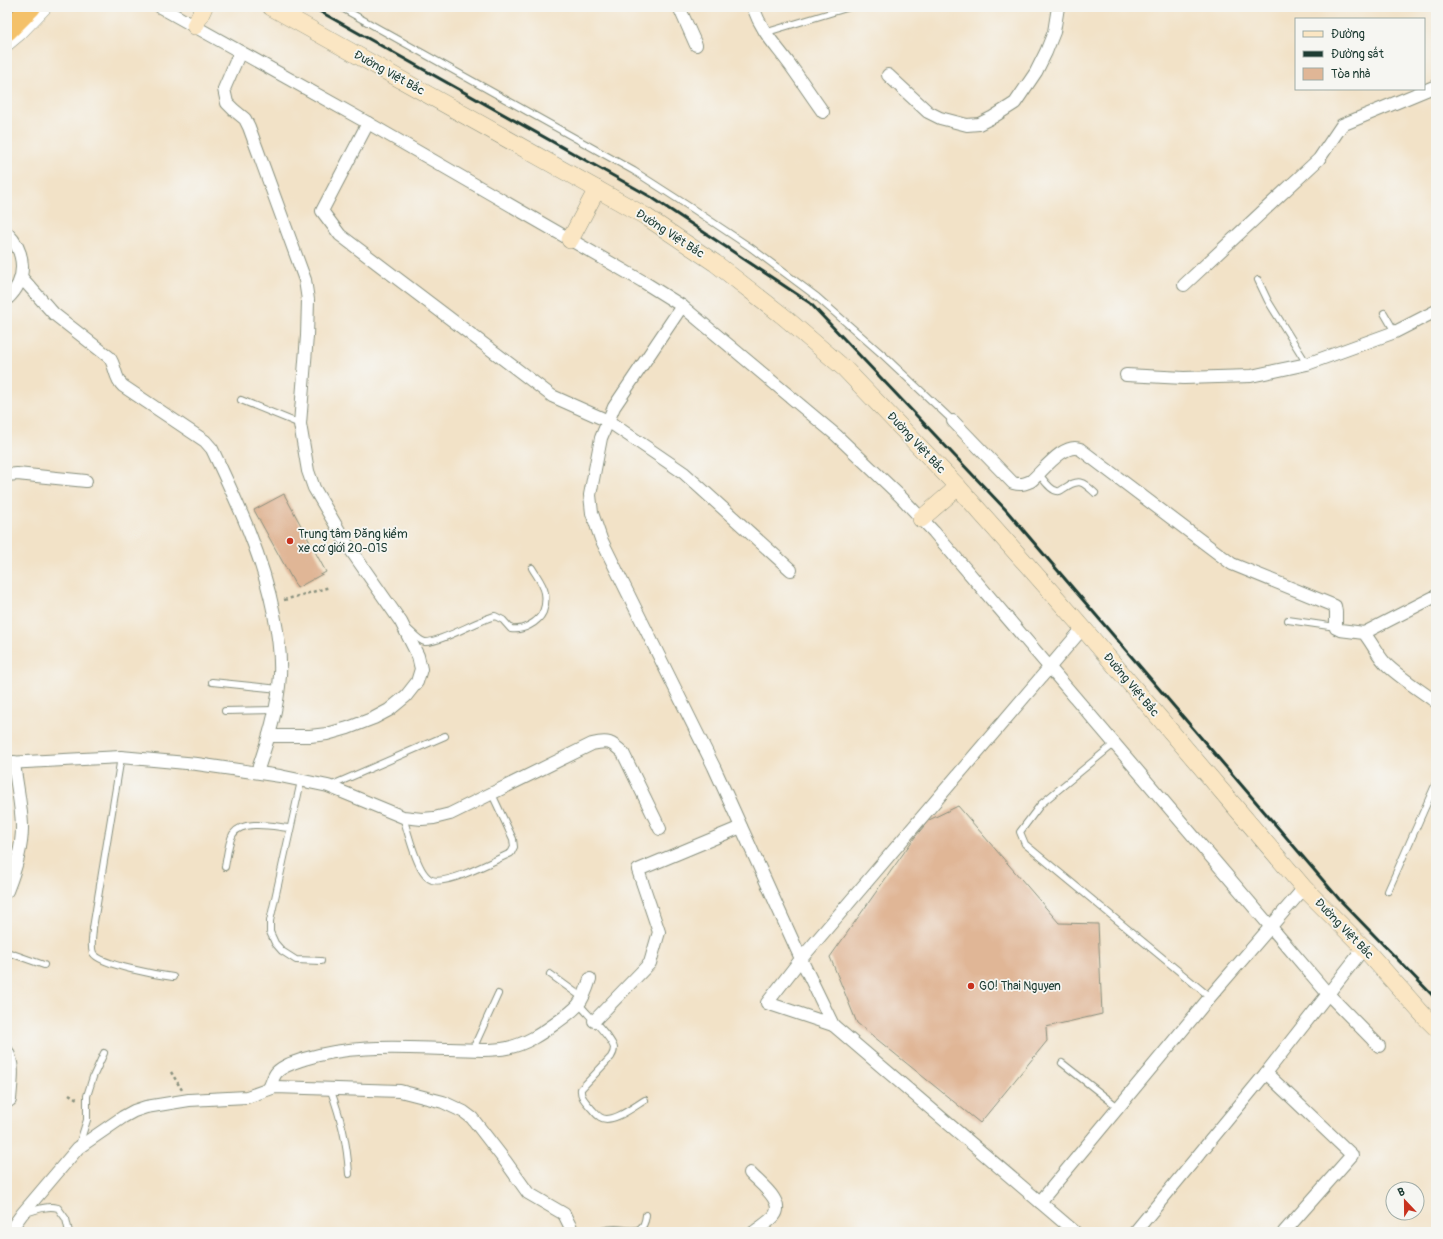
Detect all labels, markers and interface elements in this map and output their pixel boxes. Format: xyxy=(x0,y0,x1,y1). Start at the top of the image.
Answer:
legend xyxy=(1295,18,1425,90)
text: Đường xyxy=(1331,27,1365,42)
street label: Đường Việt Bắc xyxy=(351,46,428,99)
text: Đường sắt xyxy=(1331,46,1384,62)
text: Tòa nhà xyxy=(1331,67,1371,82)
street label: Đường Việt Bắc xyxy=(633,205,708,262)
street label: Đường Việt Bắc xyxy=(884,408,949,477)
place label: Trung tâm Đăng kiểm xe cơ giới 20-01S xyxy=(298,527,408,556)
marker: Trung tâm Đăng kiểm xe cơ giới 20-01S xyxy=(285,536,295,546)
street label: Đường Việt Bắc xyxy=(1100,649,1163,720)
street label: Đường Việt Bắc xyxy=(1311,895,1377,963)
place label: GO! Thai Nguyen xyxy=(979,979,1061,994)
marker: GO! Thai Nguyen xyxy=(966,981,976,991)
north arrow xyxy=(1385,1181,1425,1221)
text: B xyxy=(1396,1185,1407,1199)

